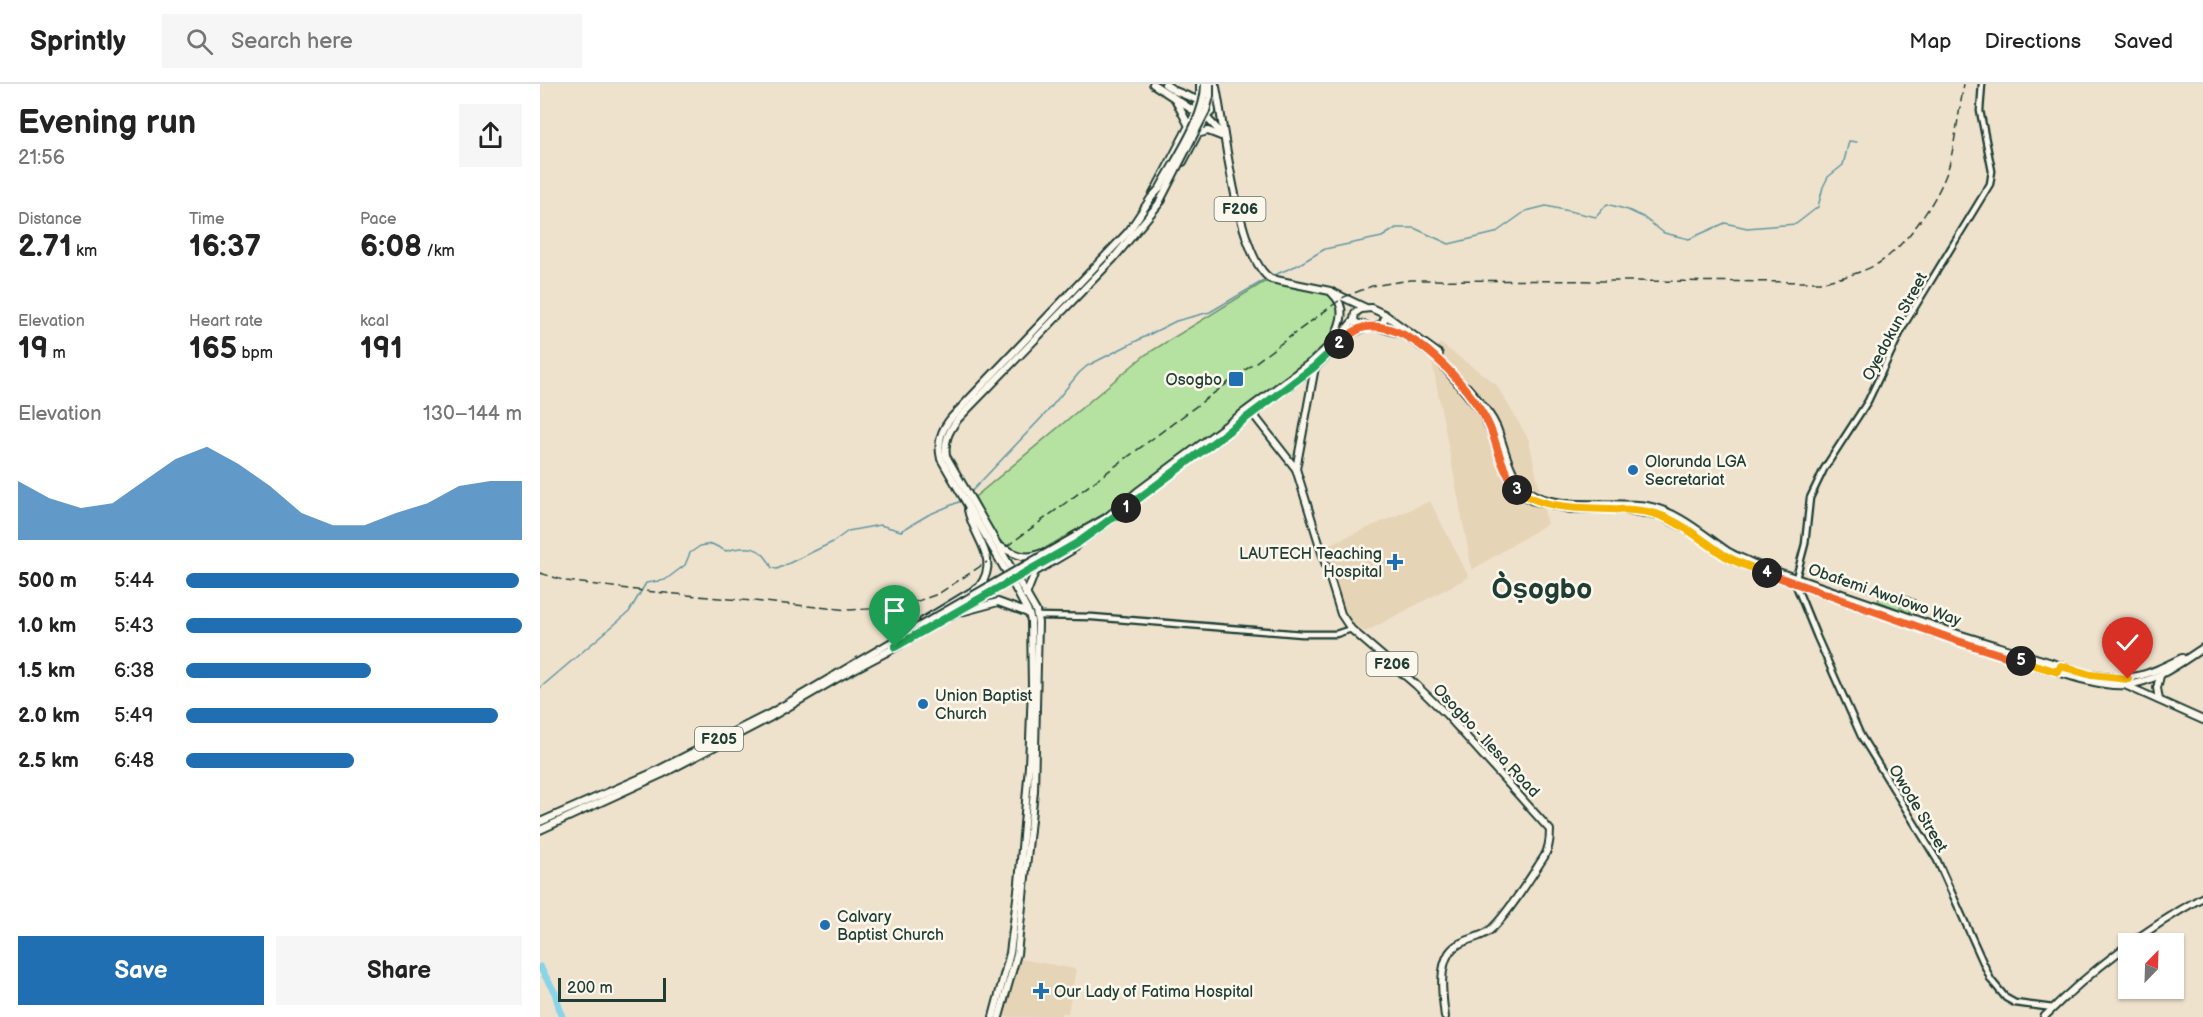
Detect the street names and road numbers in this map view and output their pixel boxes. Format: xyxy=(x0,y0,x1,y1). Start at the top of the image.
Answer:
road number: F206 xyxy=(1214,197,1266,221)
street label: Oyedokun Street xyxy=(1859,269,1932,384)
street label: Obafemi Awolowo Way xyxy=(1806,560,1964,631)
road number: F206 xyxy=(1366,652,1418,676)
street label: Osogbo - Ilesa Road xyxy=(1429,681,1543,801)
road number: F205 xyxy=(695,727,743,751)
street label: Owode Street xyxy=(1884,762,1951,856)

